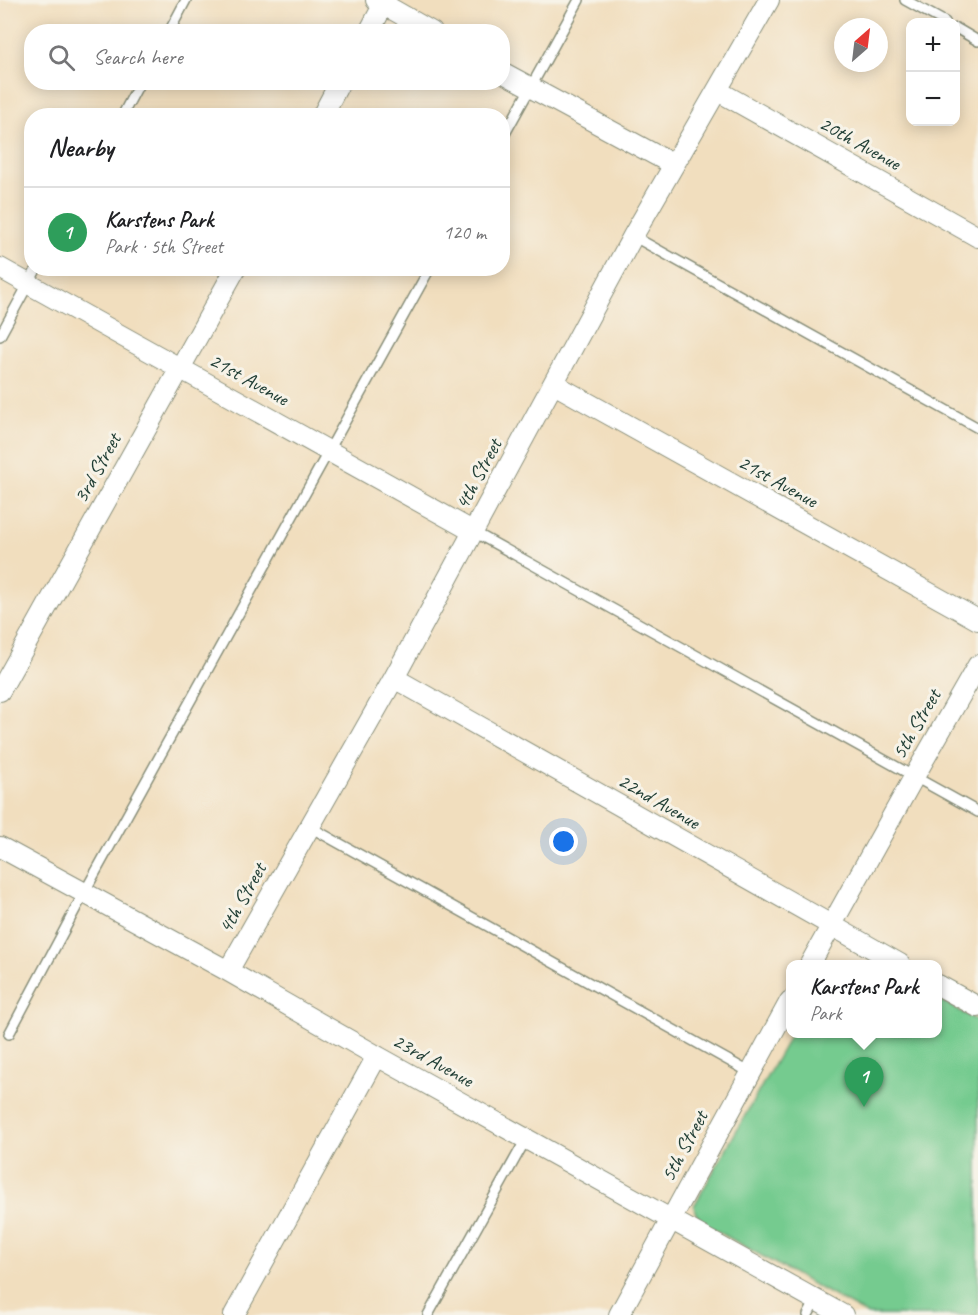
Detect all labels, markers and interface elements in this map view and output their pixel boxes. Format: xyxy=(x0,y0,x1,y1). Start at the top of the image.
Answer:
north arrow xyxy=(834,18,888,72)
map controls xyxy=(906,18,960,126)
button: + xyxy=(906,18,960,72)
search box xyxy=(24,24,510,90)
icon: search xyxy=(45,41,78,74)
text: Search here xyxy=(93,43,183,71)
button: − xyxy=(906,72,960,126)
street label: 20th Avenue xyxy=(815,110,906,176)
text: Nearby xyxy=(48,131,113,164)
text: Karstens Park xyxy=(105,206,213,234)
text: 1 xyxy=(63,220,72,245)
text: 120 m xyxy=(443,220,486,245)
text: Park · 5th Street xyxy=(105,234,223,259)
street label: 21st Avenue xyxy=(205,347,294,412)
street label: 3rd Street xyxy=(67,427,128,507)
street label: 4th Street xyxy=(449,432,508,514)
street label: 21st Avenue xyxy=(734,449,823,514)
street label: 5th Street xyxy=(886,683,947,764)
street label: 22nd Avenue xyxy=(614,767,706,835)
your location xyxy=(549,827,578,856)
street label: 4th Street xyxy=(212,857,273,938)
popup xyxy=(786,960,942,1038)
text: Karstens Park xyxy=(810,973,918,1001)
text: Park xyxy=(810,1001,842,1026)
street label: 23rd Avenue xyxy=(388,1027,479,1093)
pin: 1 xyxy=(844,1058,884,1107)
street label: 5th Street xyxy=(655,1104,714,1186)

